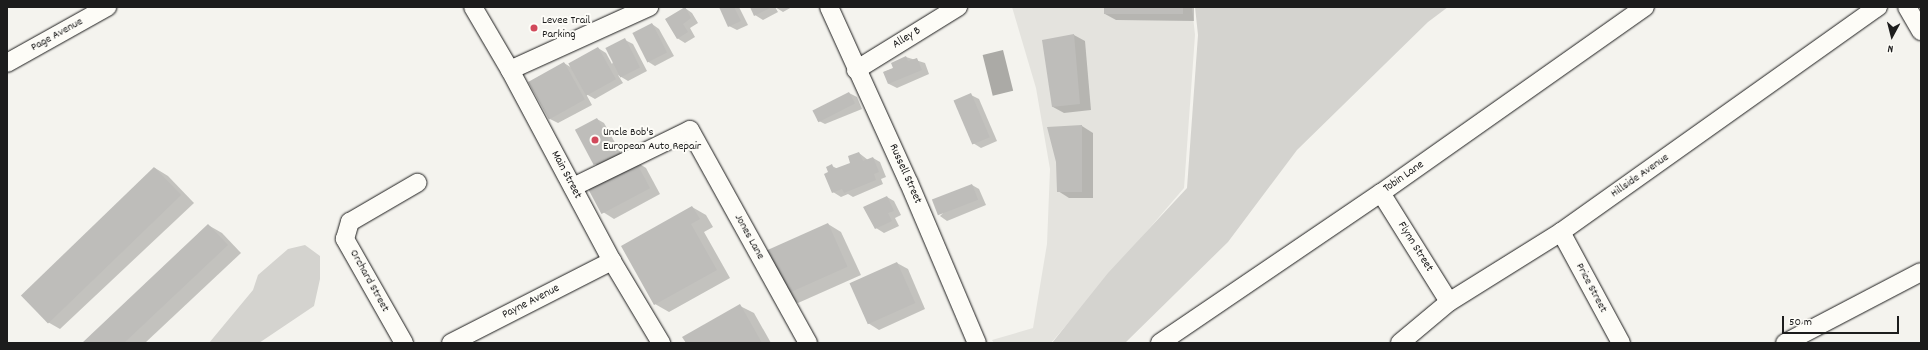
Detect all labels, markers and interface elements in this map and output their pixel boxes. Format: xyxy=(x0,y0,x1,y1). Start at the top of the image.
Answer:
place label: Levee Trail Parking xyxy=(542,14,590,42)
street label: Page Avenue xyxy=(28,15,86,55)
north arrow xyxy=(1872,16,1912,56)
marker: Levee Trail Parking xyxy=(529,23,539,33)
street label: Alley B xyxy=(890,24,924,52)
text: N xyxy=(1887,40,1894,56)
place label: Uncle Bob's European Auto Repair xyxy=(603,126,701,154)
marker: Uncle Bob's European Auto Repair xyxy=(590,135,600,145)
street label: Russell Street xyxy=(885,142,925,206)
street label: Main Street xyxy=(547,149,585,201)
street label: Hillside Avenue xyxy=(1608,151,1672,201)
street label: Tobin Lane xyxy=(1381,158,1427,196)
street label: Jones Lane xyxy=(731,212,767,262)
street label: Flynn Street xyxy=(1394,219,1436,275)
street label: Orchard Street xyxy=(346,247,392,315)
street label: Price Street xyxy=(1572,261,1610,315)
street label: Payne Avenue xyxy=(500,281,562,323)
scale bar xyxy=(1784,308,1901,334)
text: 50 m xyxy=(1789,314,1812,331)

